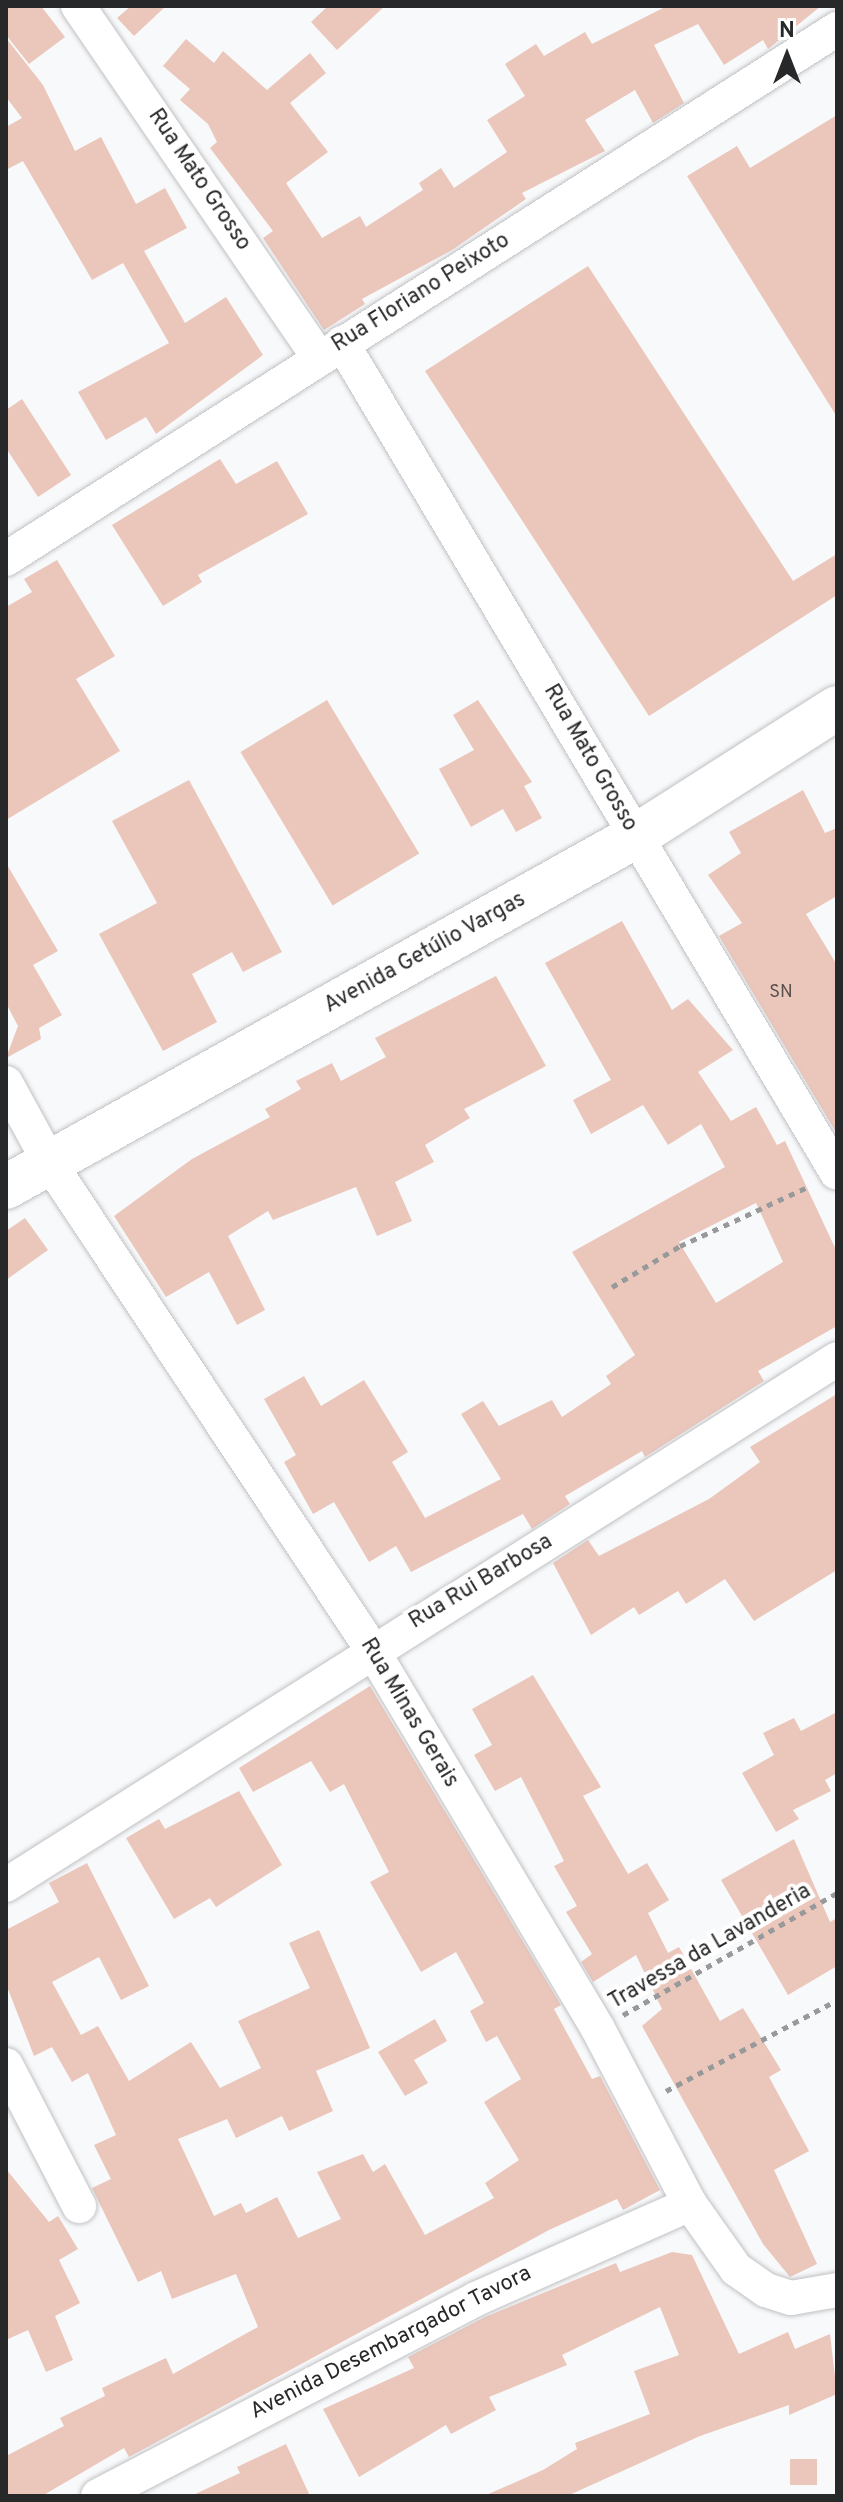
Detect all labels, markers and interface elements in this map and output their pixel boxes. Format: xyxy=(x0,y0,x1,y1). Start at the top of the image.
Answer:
north arrow xyxy=(747,16,827,96)
text: N xyxy=(779,18,795,45)
street label: Rua Mato Grosso xyxy=(142,104,256,256)
street label: Rua Floriano Peixoto xyxy=(327,228,515,358)
street label: Rua Mato Grosso xyxy=(537,680,643,836)
street label: Avenida Getúlio Vargas xyxy=(319,886,531,1020)
house number: SN xyxy=(769,982,793,1004)
street label: Rua Rui Barbosa xyxy=(405,1529,557,1635)
street label: Rua Minas Gerais xyxy=(354,1634,464,1792)
street label: Travessa da Lavanderia xyxy=(604,1878,816,2016)
street label: Avenida Desembargador Tavora xyxy=(246,2260,536,2426)

